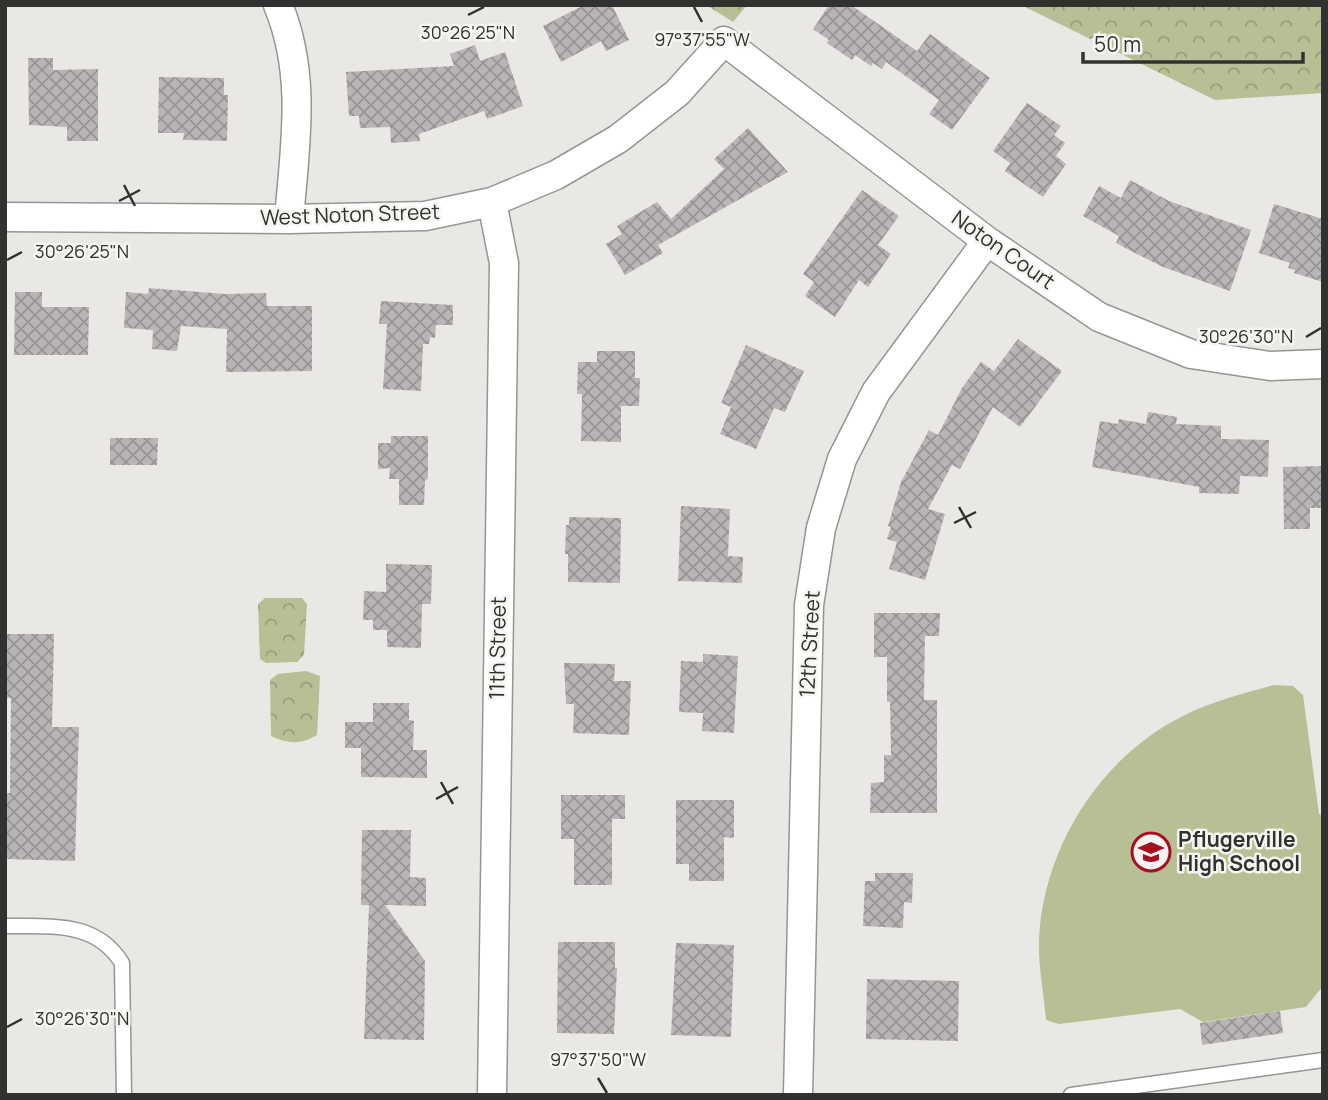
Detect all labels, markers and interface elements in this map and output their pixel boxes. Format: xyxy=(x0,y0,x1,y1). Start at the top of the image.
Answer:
text: 30°26'25"N xyxy=(421,20,515,44)
scale bar xyxy=(1083,21,1304,65)
text: 97°37'55"W xyxy=(654,27,750,51)
text: 50 m xyxy=(1094,30,1141,58)
street label: West Noton Street xyxy=(260,197,440,231)
street label: Noton Court xyxy=(946,203,1061,295)
text: 30°26'25"N xyxy=(35,239,129,263)
text: 30°26'30"N xyxy=(1199,324,1293,348)
street label: 12th Street xyxy=(792,590,826,698)
street label: 11th Street xyxy=(482,596,512,700)
place label: Pflugerville High School xyxy=(1178,825,1300,877)
school or university icon: Pflugerville High School xyxy=(1130,831,1172,873)
text: 30°26'30"N xyxy=(35,1006,129,1030)
text: 97°37'50"W xyxy=(550,1047,646,1071)

